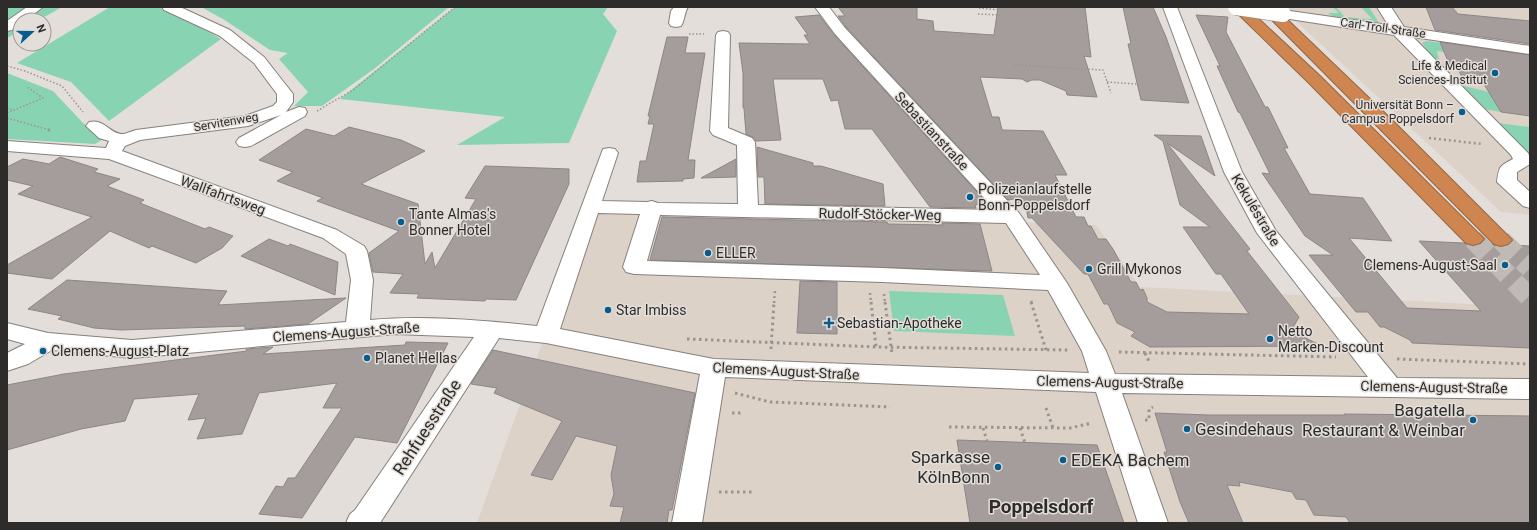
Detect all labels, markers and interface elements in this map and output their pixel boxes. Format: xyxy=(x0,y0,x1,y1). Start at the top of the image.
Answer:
north arrow xyxy=(12,12,52,52)
street label: Carl-Troll-Straße xyxy=(1339,15,1427,41)
text: N xyxy=(33,23,48,35)
place label: Life & Medical Sciences-Institut xyxy=(1398,59,1487,87)
marker: Life & Medical Sciences-Institut xyxy=(1490,68,1500,78)
street label: Sebastianstraße xyxy=(892,88,972,174)
place label: Universität Bonn – Campus Poppelsdorf xyxy=(1341,98,1455,126)
marker: Universität Bonn – Campus Poppelsdorf xyxy=(1457,107,1467,117)
street label: Servitenweg xyxy=(193,109,259,135)
street label: Kekuléstraße xyxy=(1228,171,1284,249)
street label: Wallfahrtsweg xyxy=(178,172,268,218)
place label: Polizeianlaufstelle Bonn-Poppelsdorf xyxy=(978,181,1092,213)
marker: Polizeianlaufstelle Bonn-Poppelsdorf xyxy=(965,192,975,202)
street label: Rudolf-Stöcker-Weg xyxy=(818,205,942,223)
place label: Tante Almas's Bonner Hotel xyxy=(409,206,496,238)
marker: Tante Almas's Bonner Hotel xyxy=(396,217,406,227)
place label: ELLER xyxy=(716,245,756,261)
marker: ELLER xyxy=(703,248,713,258)
place label: Clemens-August-Saal xyxy=(1364,257,1497,273)
marker: Clemens-August-Saal xyxy=(1500,260,1510,270)
place label: Grill Mykonos xyxy=(1097,261,1182,277)
marker: Grill Mykonos xyxy=(1084,264,1094,274)
place label: Star Imbiss xyxy=(616,302,687,318)
marker: Star Imbiss xyxy=(603,305,613,315)
place label: Sebastian-Apotheke xyxy=(837,315,962,331)
marker: Sebastian-Apotheke xyxy=(824,318,834,328)
street label: Clemens-August-Straße xyxy=(272,319,420,345)
place label: Netto Marken-Discount xyxy=(1278,323,1384,355)
marker: Netto Marken-Discount xyxy=(1265,334,1275,344)
place label: Clemens-August-Platz xyxy=(51,343,189,359)
marker: Clemens-August-Platz xyxy=(38,346,48,356)
place label: Planet Hellas xyxy=(375,350,457,366)
marker: Planet Hellas xyxy=(362,353,372,363)
street label: Clemens-August-Straße xyxy=(712,359,860,383)
street label: Clemens-August-Straße xyxy=(1036,373,1184,391)
street label: Rehfuesstraße xyxy=(389,375,465,479)
street label: Clemens-August-Straße xyxy=(1360,378,1508,396)
place label: Bagatella Restaurant & Weinbar xyxy=(1302,400,1465,440)
marker: Bagatella Restaurant & Weinbar xyxy=(1468,415,1478,425)
place label: Gesindehaus xyxy=(1195,419,1293,439)
marker: Gesindehaus xyxy=(1182,424,1192,434)
place label: Sparkasse KölnBonn xyxy=(911,447,990,487)
place label: EDEKA Bachem xyxy=(1071,450,1189,470)
marker: EDEKA Bachem xyxy=(1058,455,1068,465)
marker: Sparkasse KölnBonn xyxy=(993,462,1003,472)
district label: Poppelsdorf xyxy=(989,495,1094,518)

